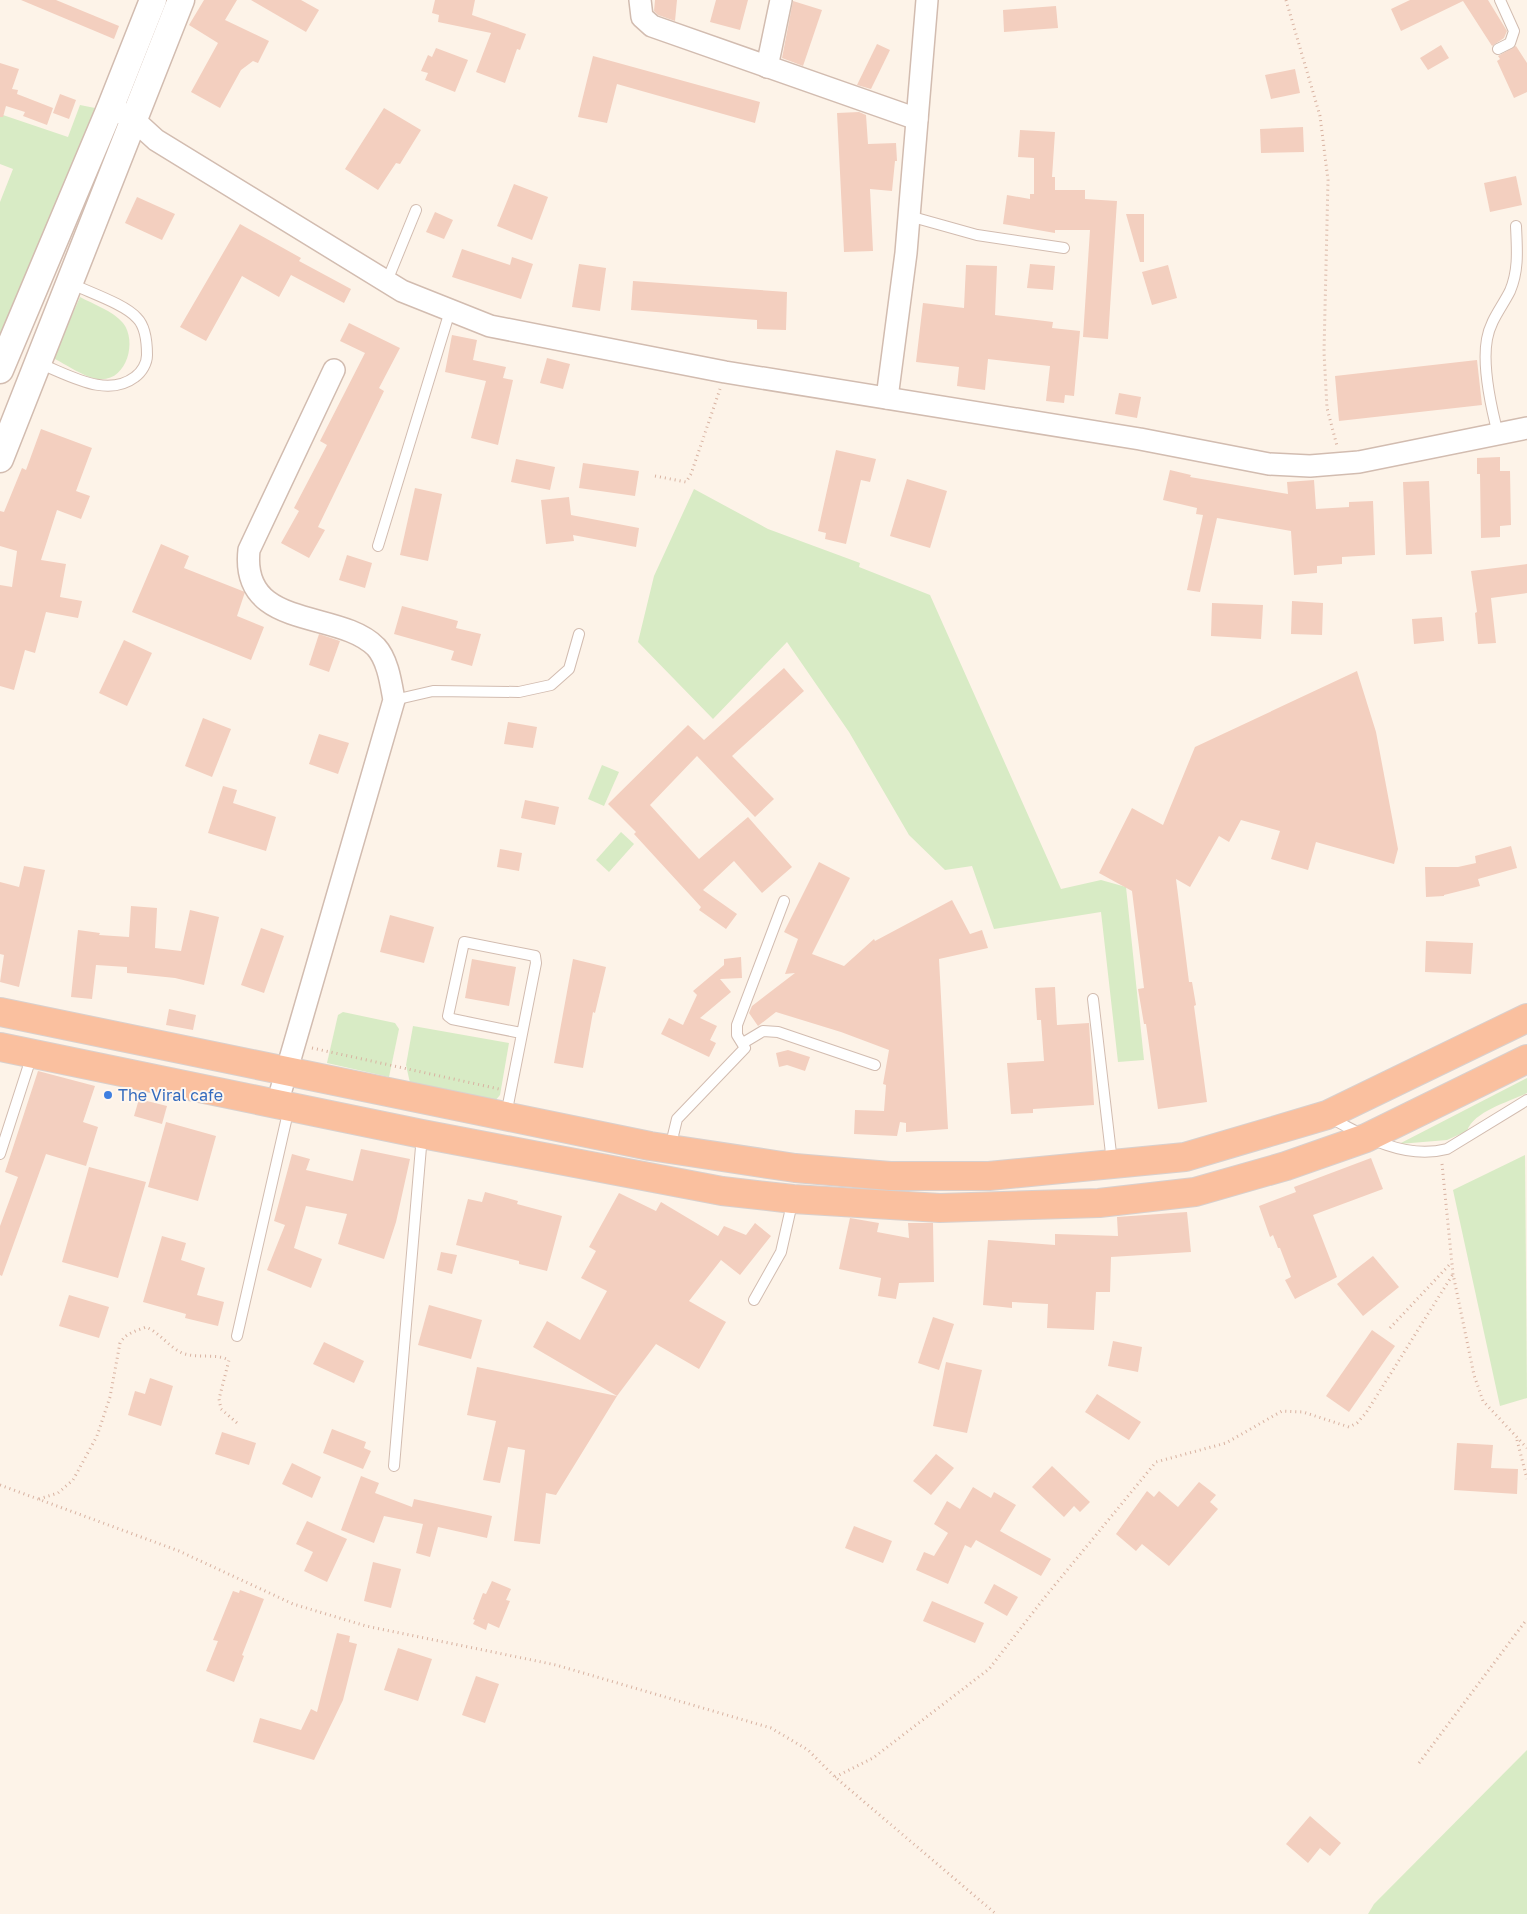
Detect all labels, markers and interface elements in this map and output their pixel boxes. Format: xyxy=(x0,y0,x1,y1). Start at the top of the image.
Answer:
place label: The Viral cafe xyxy=(118,1085,223,1105)
marker: The Viral cafe xyxy=(102,1089,114,1101)

